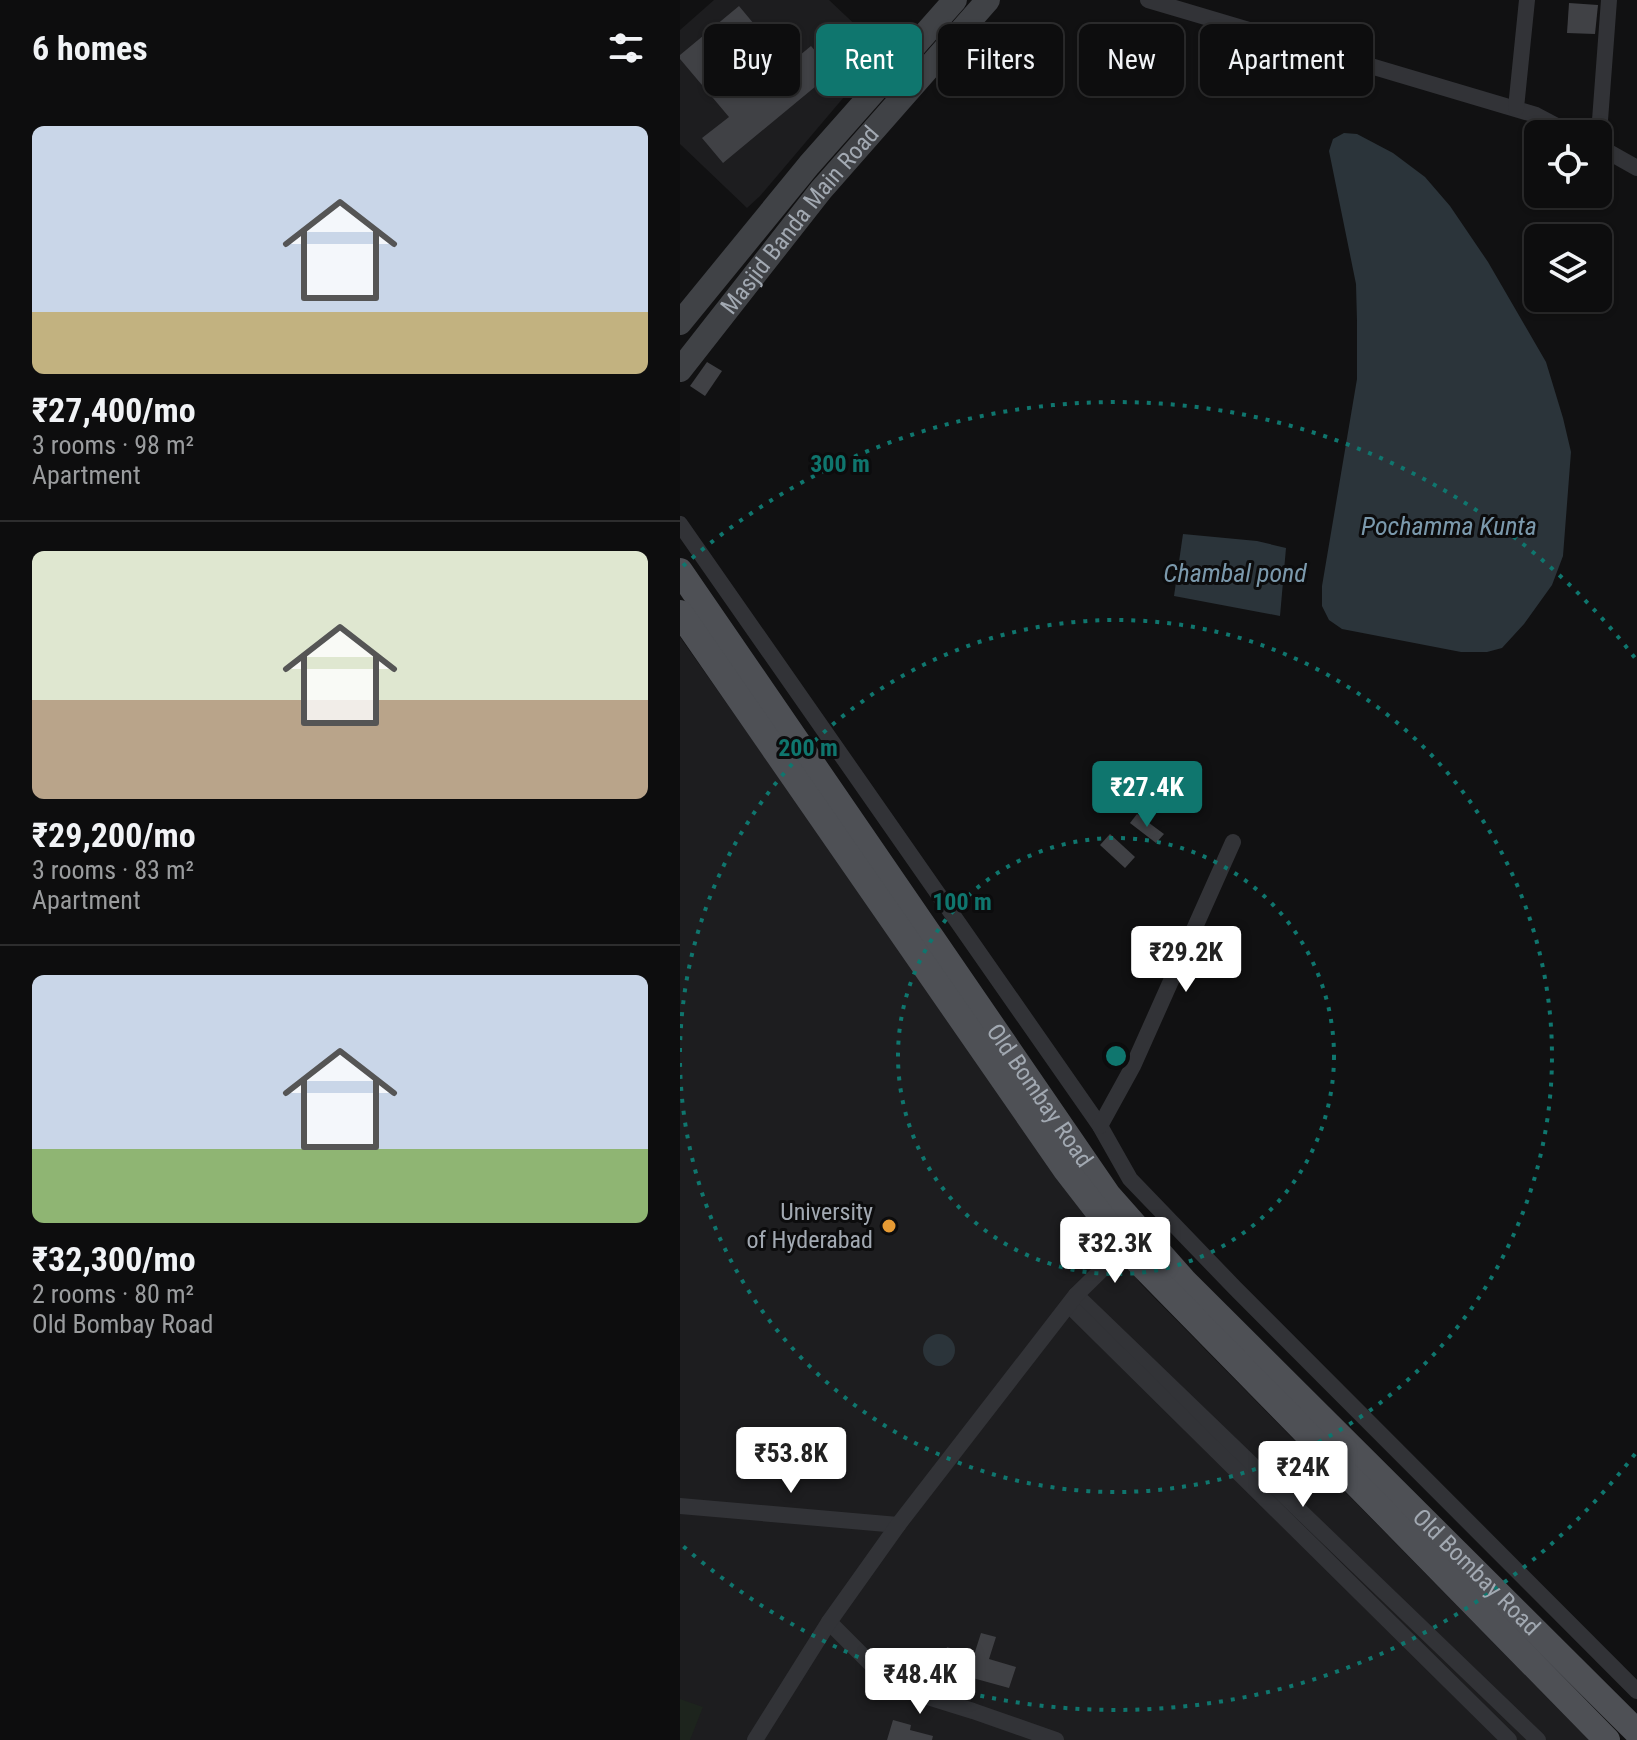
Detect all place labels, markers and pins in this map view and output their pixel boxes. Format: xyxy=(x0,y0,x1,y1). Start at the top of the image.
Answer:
pin: ₹27.4K xyxy=(1082,761,1212,829)
pin: ₹29.2K xyxy=(1121,926,1251,994)
centre of rings xyxy=(1102,1042,1130,1070)
place label: University of Hyderabad xyxy=(746,1198,873,1254)
marker: University of Hyderabad xyxy=(880,1217,898,1235)
pin: ₹32.3K xyxy=(1050,1217,1180,1285)
pin: ₹53.8K xyxy=(726,1427,856,1495)
pin: ₹24K xyxy=(1256,1441,1350,1509)
pin: ₹48.4K xyxy=(855,1648,985,1716)

